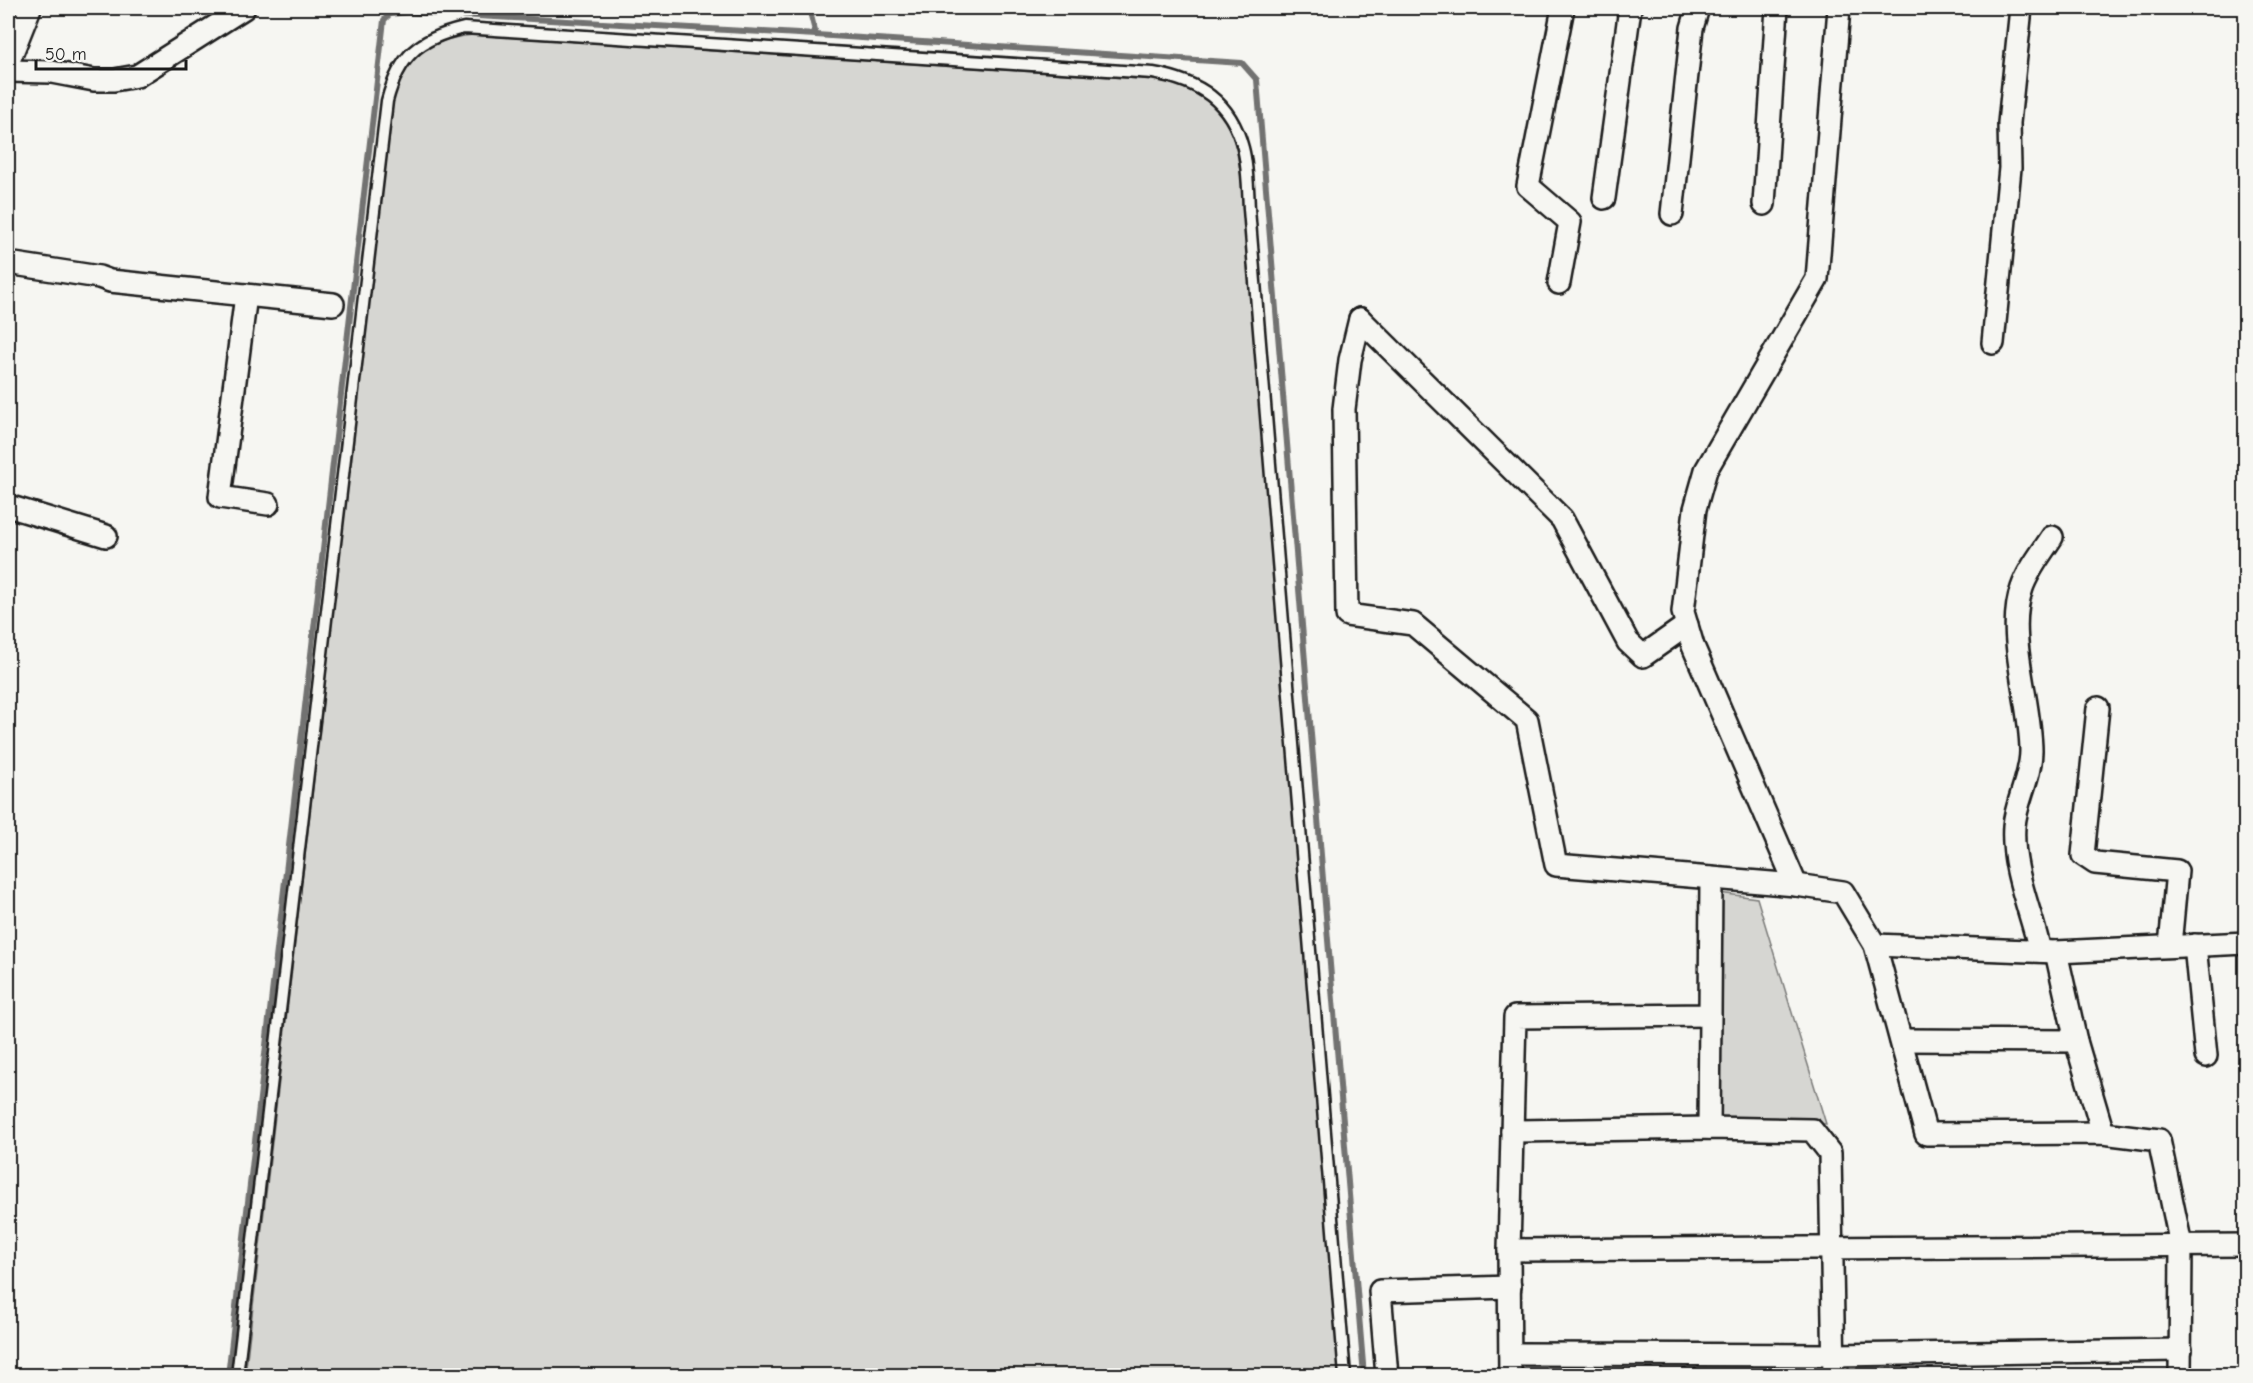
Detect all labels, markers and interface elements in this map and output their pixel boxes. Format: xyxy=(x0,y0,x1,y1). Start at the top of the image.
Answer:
scale bar xyxy=(36,33,186,71)
text: 50 m xyxy=(45,44,87,65)

